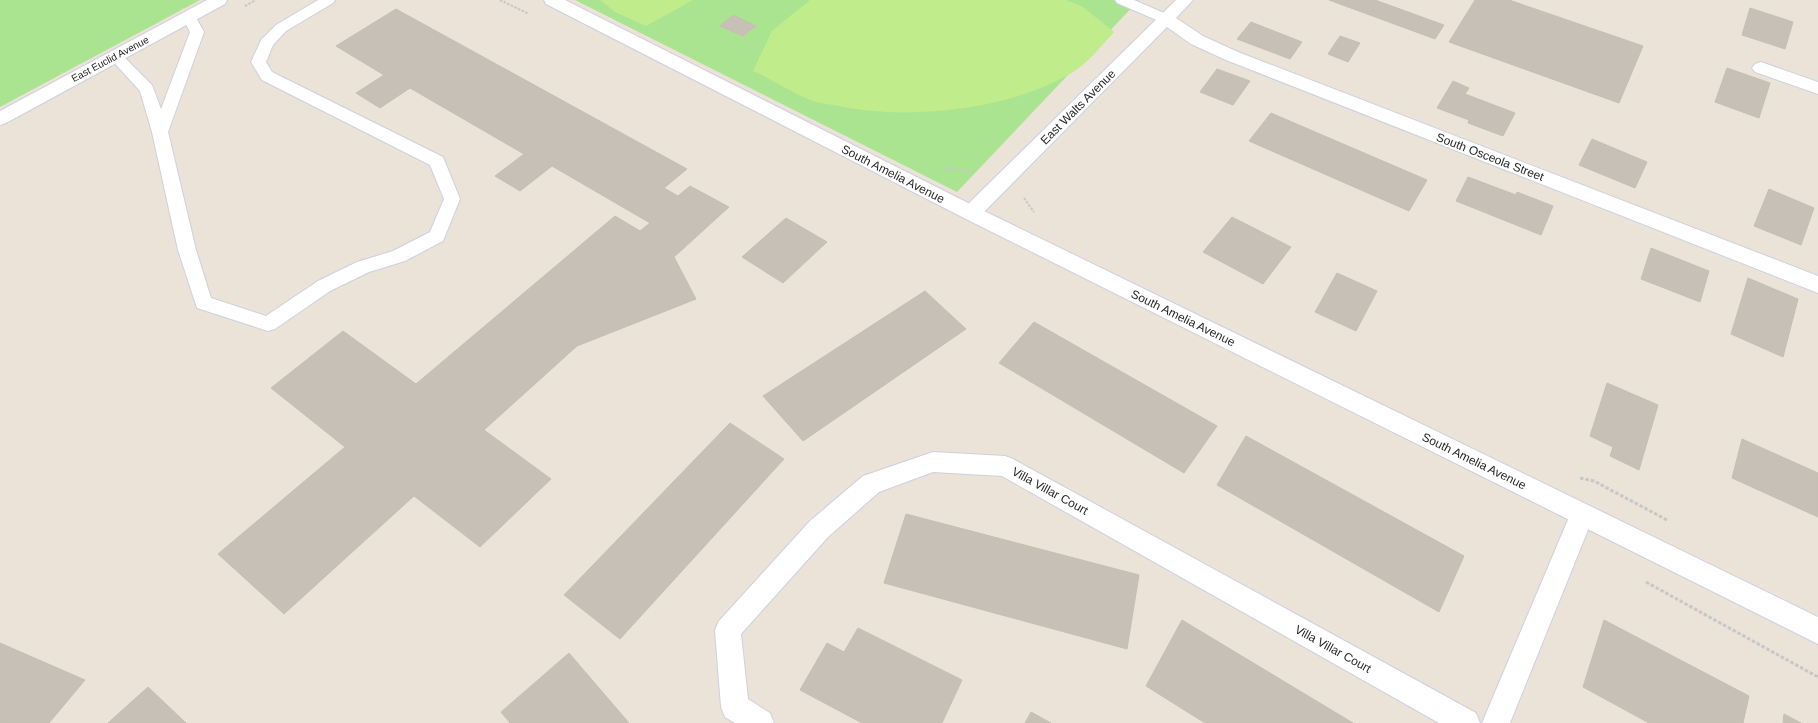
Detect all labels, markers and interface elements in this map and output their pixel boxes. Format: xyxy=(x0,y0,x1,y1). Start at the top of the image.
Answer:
street label: East Euclid Avenue xyxy=(69,34,151,84)
street label: East Walts Avenue xyxy=(1038,66,1119,147)
street label: South Osceola Street xyxy=(1434,130,1546,184)
street label: South Amelia Avenue xyxy=(839,142,947,206)
street label: South Amelia Avenue xyxy=(1129,287,1238,349)
street label: South Amelia Avenue xyxy=(1420,430,1529,492)
street label: Villa Villar Court xyxy=(1009,464,1091,518)
street label: Villa Villar Court xyxy=(1292,622,1374,676)

